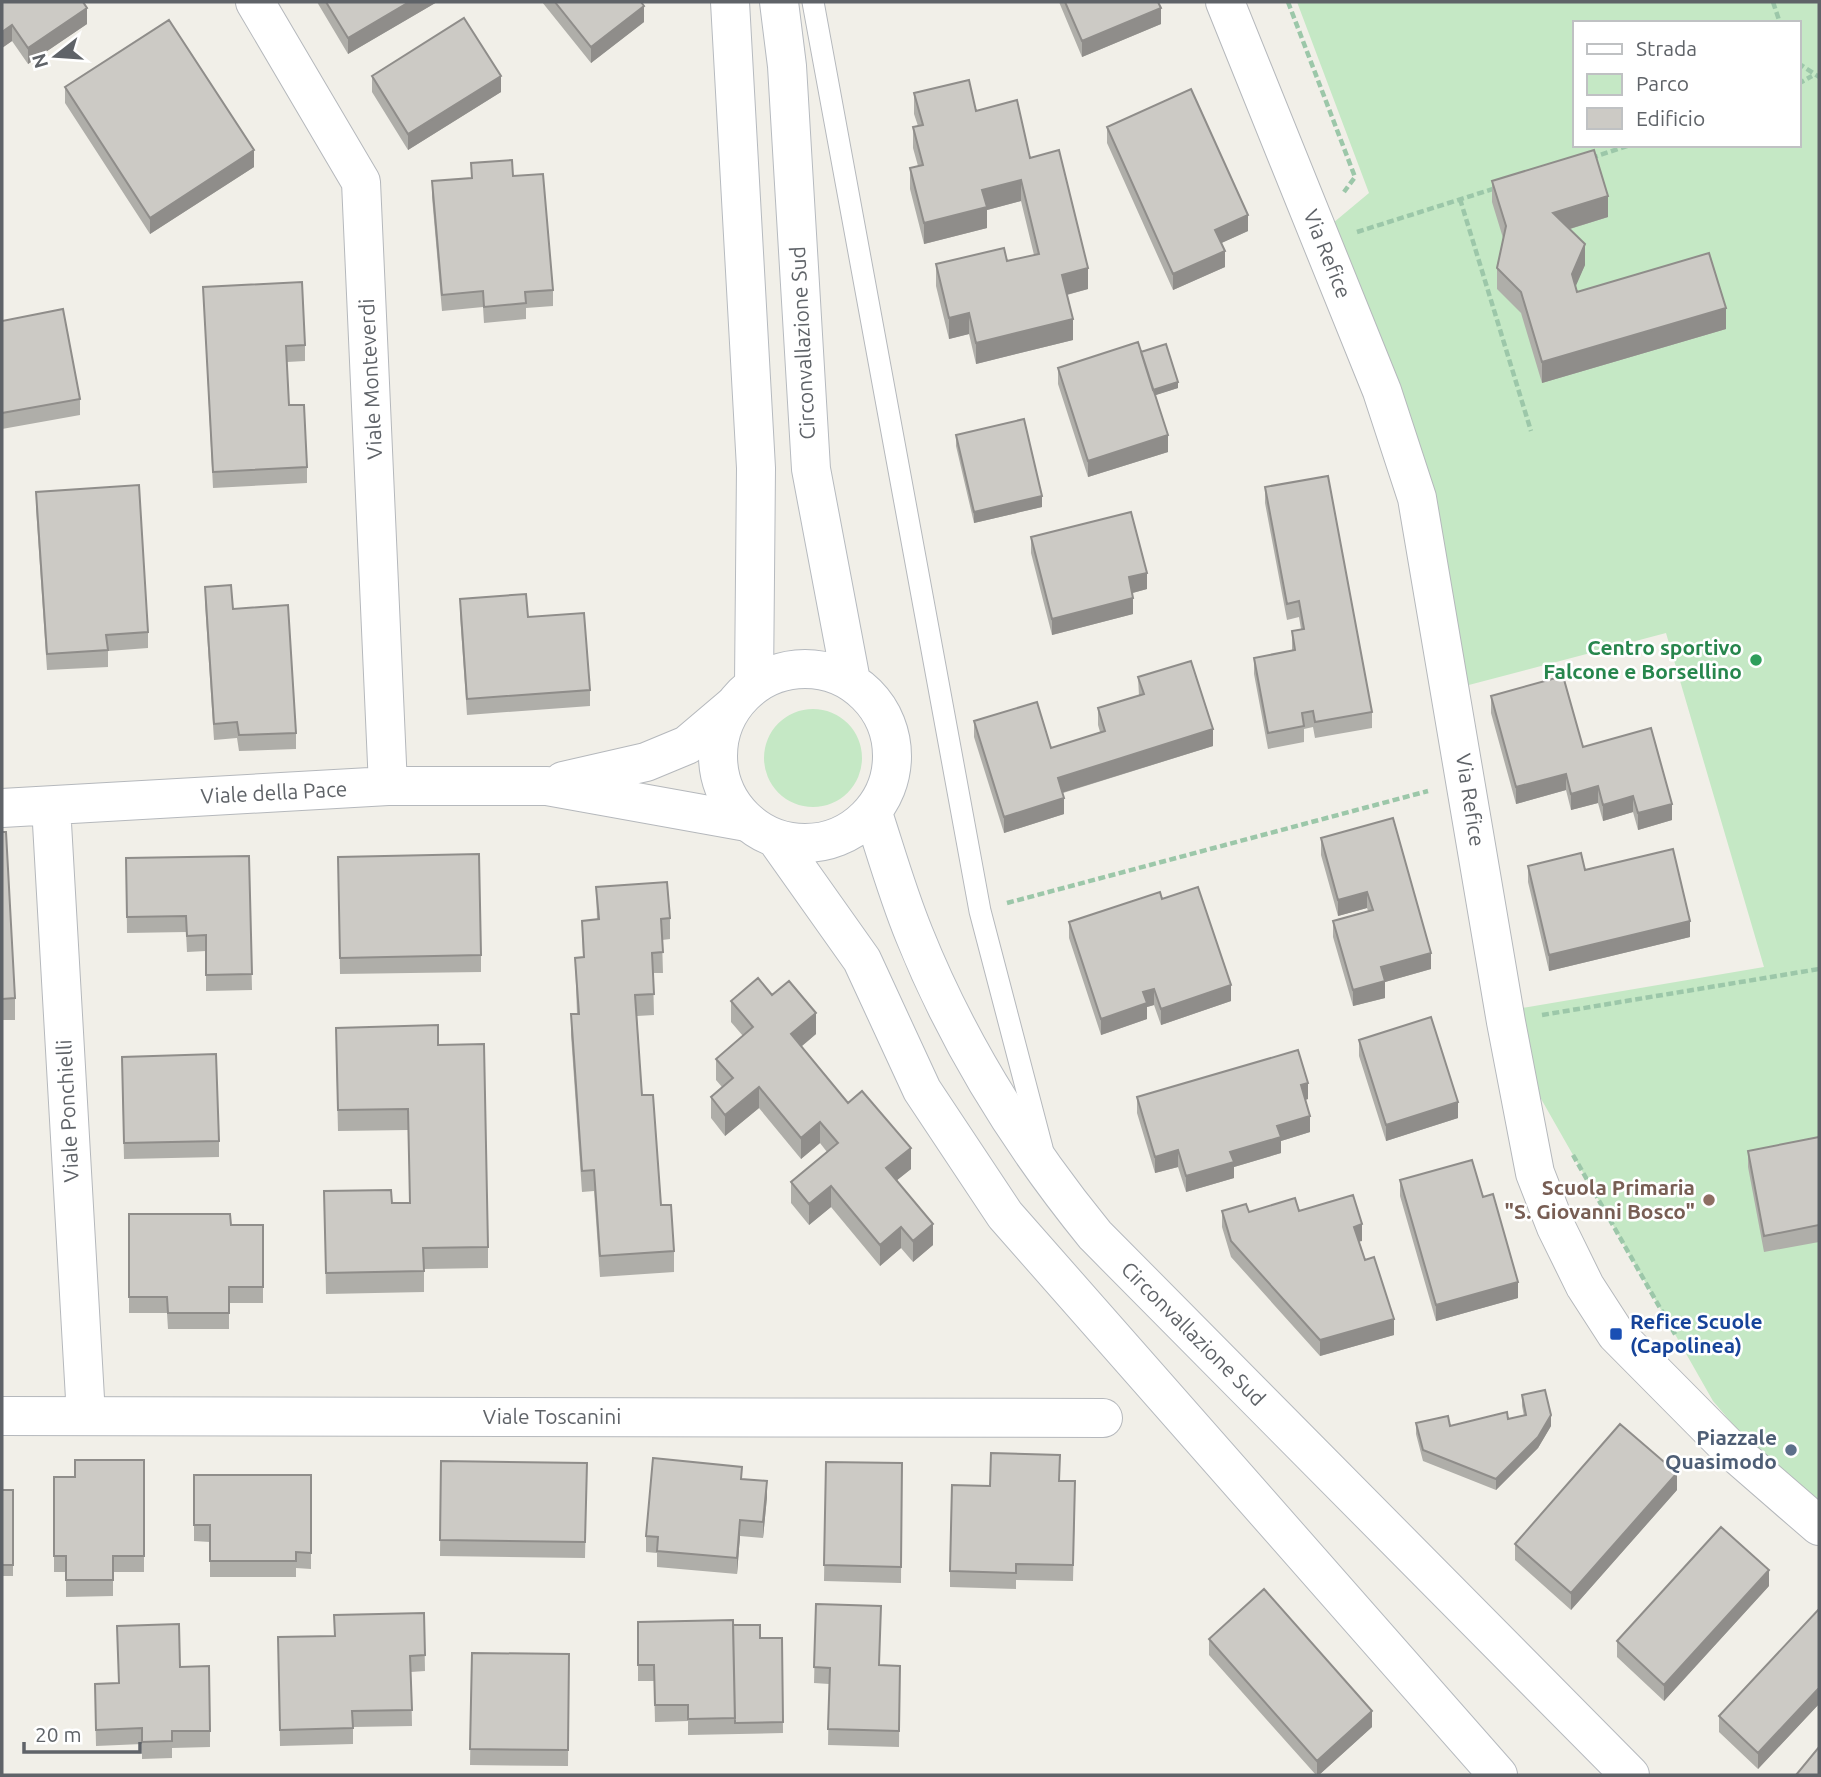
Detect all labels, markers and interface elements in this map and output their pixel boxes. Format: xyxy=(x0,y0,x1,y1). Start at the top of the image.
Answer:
north arrow xyxy=(21,21,91,91)
legend xyxy=(1573,21,1800,147)
text: Strada xyxy=(1636,36,1697,60)
text: N xyxy=(27,51,52,71)
text: Parco xyxy=(1636,71,1689,95)
text: Edificio xyxy=(1636,106,1705,130)
street label: Via Refice xyxy=(1299,206,1357,302)
street label: Circonvallazione Sud xyxy=(785,246,819,440)
street label: Viale Monteverdi xyxy=(354,298,386,460)
place label: Centro sportivo Falcone e Borsellino xyxy=(1543,635,1742,683)
marker: Centro sportivo Falcone e Borsellino xyxy=(1748,652,1764,668)
street label: Via Refice xyxy=(1452,752,1490,848)
street label: Viale della Pace xyxy=(200,776,348,808)
street label: Viale Ponchielli xyxy=(51,1039,83,1183)
place label: Scuola Primaria "S. Giovanni Bosco" xyxy=(1505,1175,1695,1223)
marker: Scuola Primaria "S. Giovanni Bosco" xyxy=(1701,1192,1717,1208)
street label: Circonvallazione Sud xyxy=(1117,1256,1271,1410)
place label: Refice Scuole (Capolinea) xyxy=(1630,1309,1763,1357)
marker: Refice Scuole (Capolinea) xyxy=(1608,1326,1624,1342)
street label: Viale Toscanini xyxy=(483,1404,621,1428)
place label: Piazzale Quasimodo xyxy=(1665,1425,1777,1473)
marker: Piazzale Quasimodo xyxy=(1783,1442,1799,1458)
scale bar xyxy=(24,1710,140,1754)
text: 20 m xyxy=(35,1722,82,1746)

